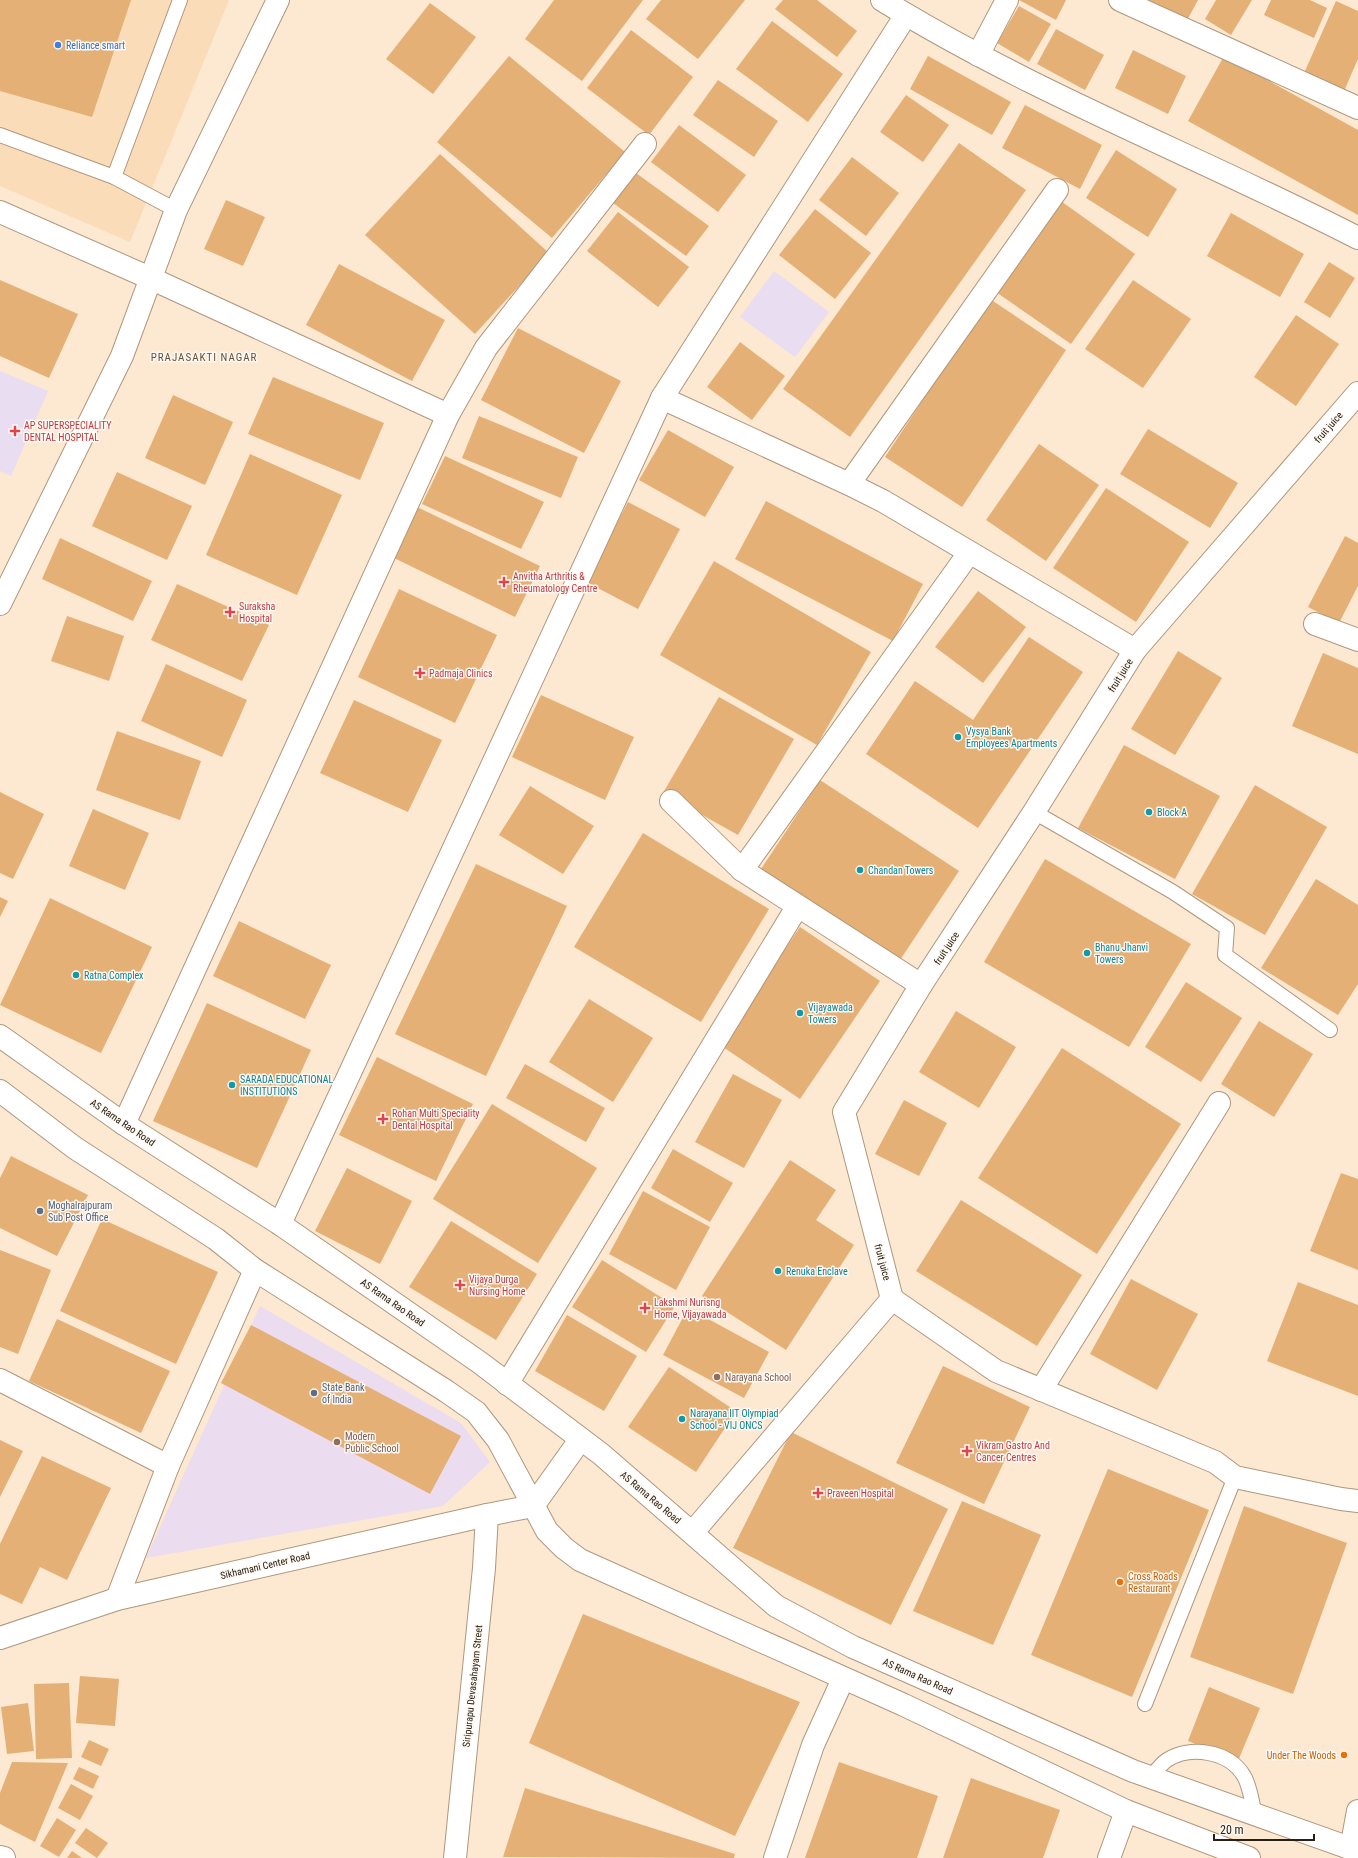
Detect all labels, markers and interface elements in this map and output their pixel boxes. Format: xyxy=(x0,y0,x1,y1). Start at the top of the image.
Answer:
marker: Reliance smart xyxy=(53,40,63,50)
place label: Reliance smart xyxy=(66,40,125,51)
district label: PRAJASAKTI NAGAR xyxy=(151,351,257,364)
street label: fruit juice xyxy=(1312,409,1345,445)
place label: AP SUPERSPECIALITY DENTAL HOSPITAL xyxy=(24,420,112,443)
marker: AP SUPERSPECIALITY DENTAL HOSPITAL xyxy=(9,425,21,437)
place label: Anvitha Arthritis & Rheumatology Centre xyxy=(513,571,598,594)
marker: Anvitha Arthritis & Rheumatology Centre xyxy=(498,576,510,588)
place label: Suraksha Hospital xyxy=(239,601,276,624)
marker: Suraksha Hospital xyxy=(224,606,236,618)
street label: fruit juice xyxy=(1106,656,1135,694)
marker: Padmaja Clinics xyxy=(414,667,426,679)
place label: Padmaja Clinics xyxy=(429,668,493,679)
place label: Vysya Bank Employees Apartments xyxy=(966,726,1058,749)
marker: Vysya Bank Employees Apartments xyxy=(953,732,963,742)
marker: Block A xyxy=(1144,807,1154,817)
place label: Block A xyxy=(1157,807,1187,818)
marker: Chandan Towers xyxy=(855,865,865,875)
place label: Chandan Towers xyxy=(868,865,934,876)
street label: fruit juice xyxy=(932,929,961,967)
place label: Bhanu Jhanvi Towers xyxy=(1095,942,1148,965)
marker: Bhanu Jhanvi Towers xyxy=(1082,948,1092,958)
marker: Ratna Complex xyxy=(71,970,81,980)
place label: Ratna Complex xyxy=(84,970,144,981)
place label: Vijayawada Towers xyxy=(808,1002,853,1025)
marker: Vijayawada Towers xyxy=(795,1008,805,1018)
place label: SARADA EDUCATIONAL INSTITUTIONS xyxy=(240,1074,334,1097)
marker: SARADA EDUCATIONAL INSTITUTIONS xyxy=(227,1080,237,1090)
street label: AS Rama Rao Road xyxy=(88,1097,157,1148)
place label: Rohan Multi Speciality Dental Hospital xyxy=(392,1108,480,1131)
marker: Rohan Multi Speciality Dental Hospital xyxy=(377,1113,389,1125)
place label: Moghalrajpuram Sub Post Office xyxy=(48,1200,112,1223)
marker: Moghalrajpuram Sub Post Office xyxy=(35,1206,45,1216)
street label: fruit juice xyxy=(872,1243,893,1282)
marker: Renuka Enclave xyxy=(773,1266,783,1276)
place label: Renuka Enclave xyxy=(786,1266,848,1277)
place label: Vijaya Durga Nursing Home xyxy=(469,1274,526,1297)
street label: AS Rama Rao Road xyxy=(359,1276,427,1329)
marker: Vijaya Durga Nursing Home xyxy=(454,1279,466,1291)
place label: Lakshmi Nurisng Home, Vijayawada xyxy=(654,1297,727,1320)
marker: Lakshmi Nurisng Home, Vijayawada xyxy=(639,1302,651,1314)
marker: Narayana School xyxy=(712,1372,722,1382)
place label: Narayana School xyxy=(725,1372,791,1383)
place label: State Bank of India xyxy=(322,1382,365,1405)
marker: State Bank of India xyxy=(309,1388,319,1398)
place label: Narayana IIT Olympiad School - VIJ ONCS xyxy=(690,1408,779,1431)
marker: Narayana IIT Olympiad School - VIJ ONCS xyxy=(677,1414,687,1424)
place label: Modern Public School xyxy=(345,1431,399,1454)
marker: Modern Public School xyxy=(332,1437,342,1447)
place label: Vikram Gastro And Cancer Centres xyxy=(976,1440,1050,1463)
marker: Vikram Gastro And Cancer Centres xyxy=(961,1445,973,1457)
street label: AS Rama Rao Road xyxy=(618,1469,683,1526)
marker: Praveen Hospital xyxy=(812,1487,824,1499)
place label: Praveen Hospital xyxy=(827,1488,894,1499)
street label: Sikhamani Center Road xyxy=(219,1550,311,1581)
place label: Cross Roads Restaurant xyxy=(1128,1571,1178,1594)
marker: Cross Roads Restaurant xyxy=(1115,1577,1125,1587)
street label: Siripurapu Devasahayam Street xyxy=(461,1624,484,1748)
street label: AS Rama Rao Road xyxy=(881,1656,955,1697)
place label: Under The Woods xyxy=(1267,1750,1336,1761)
marker: Under The Woods xyxy=(1339,1750,1349,1760)
scale bar xyxy=(1214,1816,1314,1842)
text: 20 m xyxy=(1220,1823,1244,1837)

